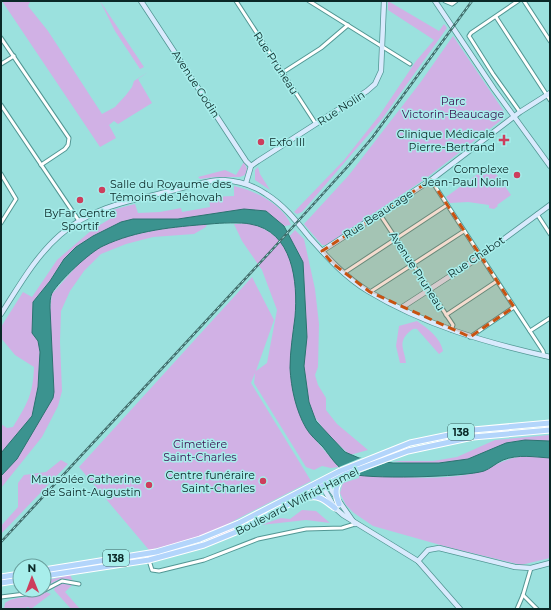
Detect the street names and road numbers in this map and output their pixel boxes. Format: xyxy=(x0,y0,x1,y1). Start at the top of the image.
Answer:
street label: Rue Pruneau xyxy=(250,29,302,97)
street label: Avenue Godin xyxy=(169,48,223,120)
street label: Rue Nolin xyxy=(315,87,367,129)
street label: Rue Beaucage xyxy=(340,186,416,242)
street label: Avenue Pruneau xyxy=(386,229,448,313)
street label: Rue Chabot xyxy=(445,233,507,281)
road number: 138 xyxy=(448,424,474,440)
street label: Boulevard Wilfrid-Hamel xyxy=(233,464,361,538)
road number: 138 xyxy=(103,550,129,566)

